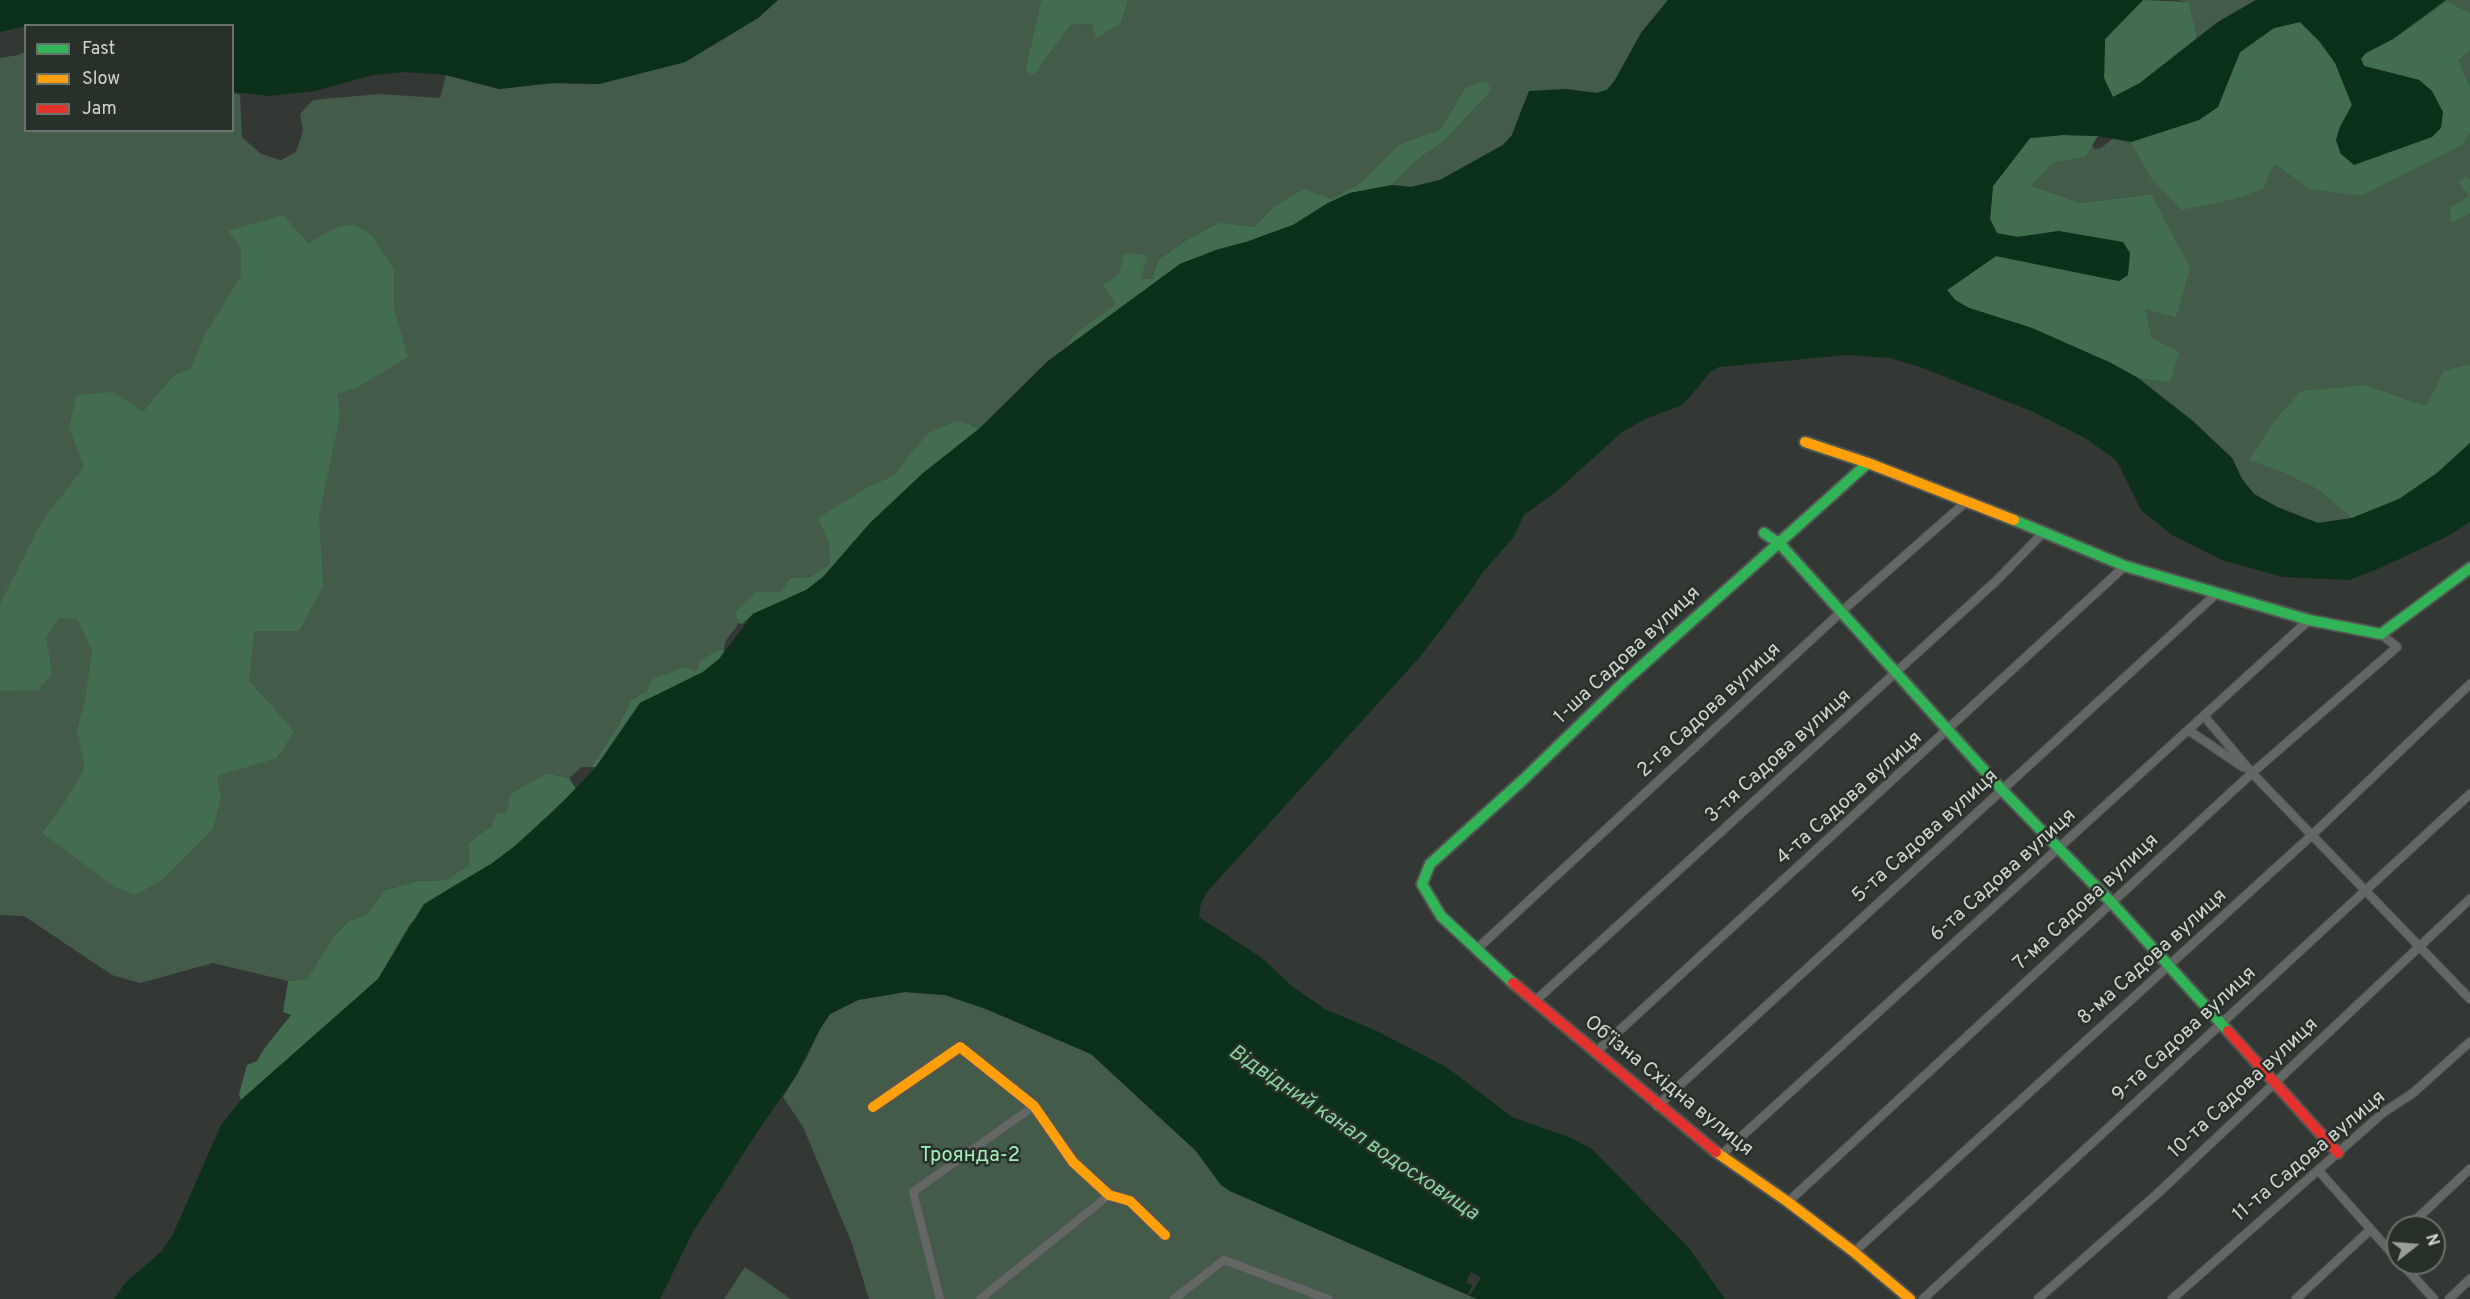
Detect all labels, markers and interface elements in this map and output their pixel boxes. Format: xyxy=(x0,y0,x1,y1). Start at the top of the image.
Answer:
legend xyxy=(24,24,234,132)
text: Fast xyxy=(82,38,115,61)
text: Slow xyxy=(82,68,120,91)
text: Jam xyxy=(82,98,117,121)
street label: 1-ша Садова вулиця xyxy=(1550,582,1706,730)
street label: 2-га Садова вулиця xyxy=(1633,638,1787,784)
street label: 3-тя Садова вулиця xyxy=(1701,685,1857,829)
street label: 4-та Садова вулиця xyxy=(1772,727,1928,871)
street label: 5-та Садова вулиця xyxy=(1848,765,2004,909)
street label: 6-та Садова вулиця xyxy=(1926,804,2082,948)
street label: 7-ма Садова вулиця xyxy=(2009,830,2165,976)
street label: 8-ма Садова вулиця xyxy=(2073,885,2233,1031)
street label: 9-та Садова вулиця xyxy=(2108,962,2262,1108)
street label: Обʼїзна Східна вулиця xyxy=(1579,1011,1757,1163)
street label: 10-та Садова вулиця xyxy=(2164,1013,2324,1165)
water label: Відвідний канал водосховища xyxy=(1223,1041,1483,1227)
street label: 11-та Садова вулиця xyxy=(2229,1086,2391,1228)
park label: Троянда-2 xyxy=(920,1145,1020,1169)
north arrow xyxy=(2386,1215,2446,1275)
text: N xyxy=(2420,1232,2443,1249)

